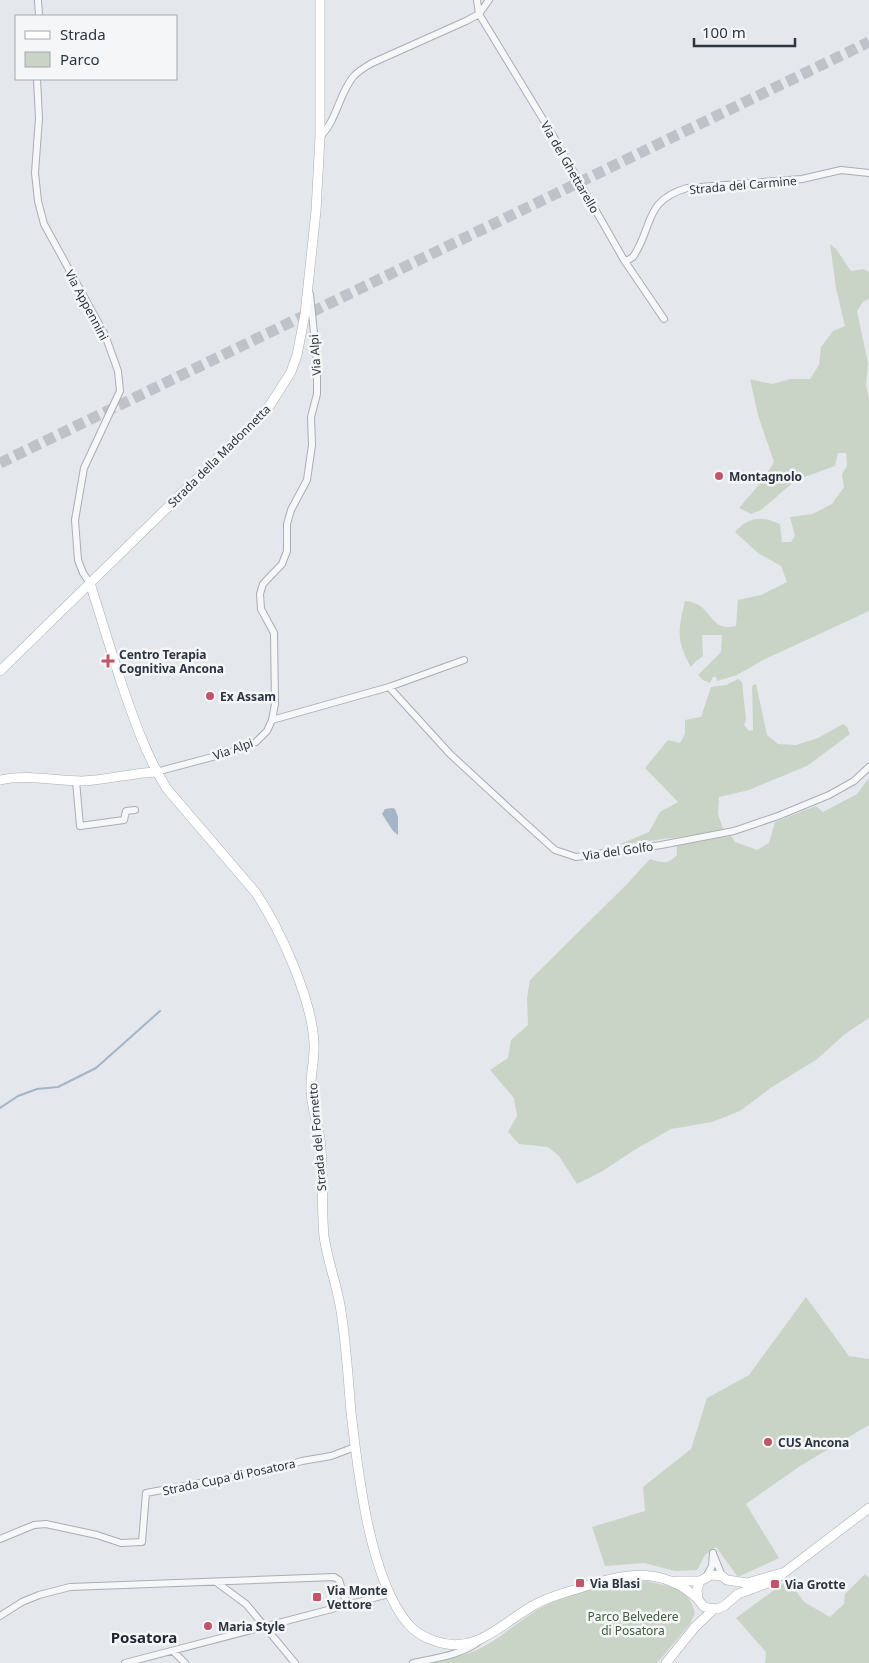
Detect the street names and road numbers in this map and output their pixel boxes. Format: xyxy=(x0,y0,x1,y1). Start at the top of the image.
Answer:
street label: Via del Ghettarello xyxy=(537,118,603,216)
street label: Strada del Carmine xyxy=(689,172,798,198)
street label: Via Appennini xyxy=(61,267,113,343)
street label: Via Alpi xyxy=(305,334,325,376)
street label: Strada della Madonnetta xyxy=(164,401,274,511)
street label: Via Alpi xyxy=(211,734,255,764)
street label: Via del Golfo xyxy=(582,838,654,864)
street label: Strada del Fornetto xyxy=(304,1082,330,1192)
street label: Strada Cupa di Posatora xyxy=(161,1455,297,1499)

